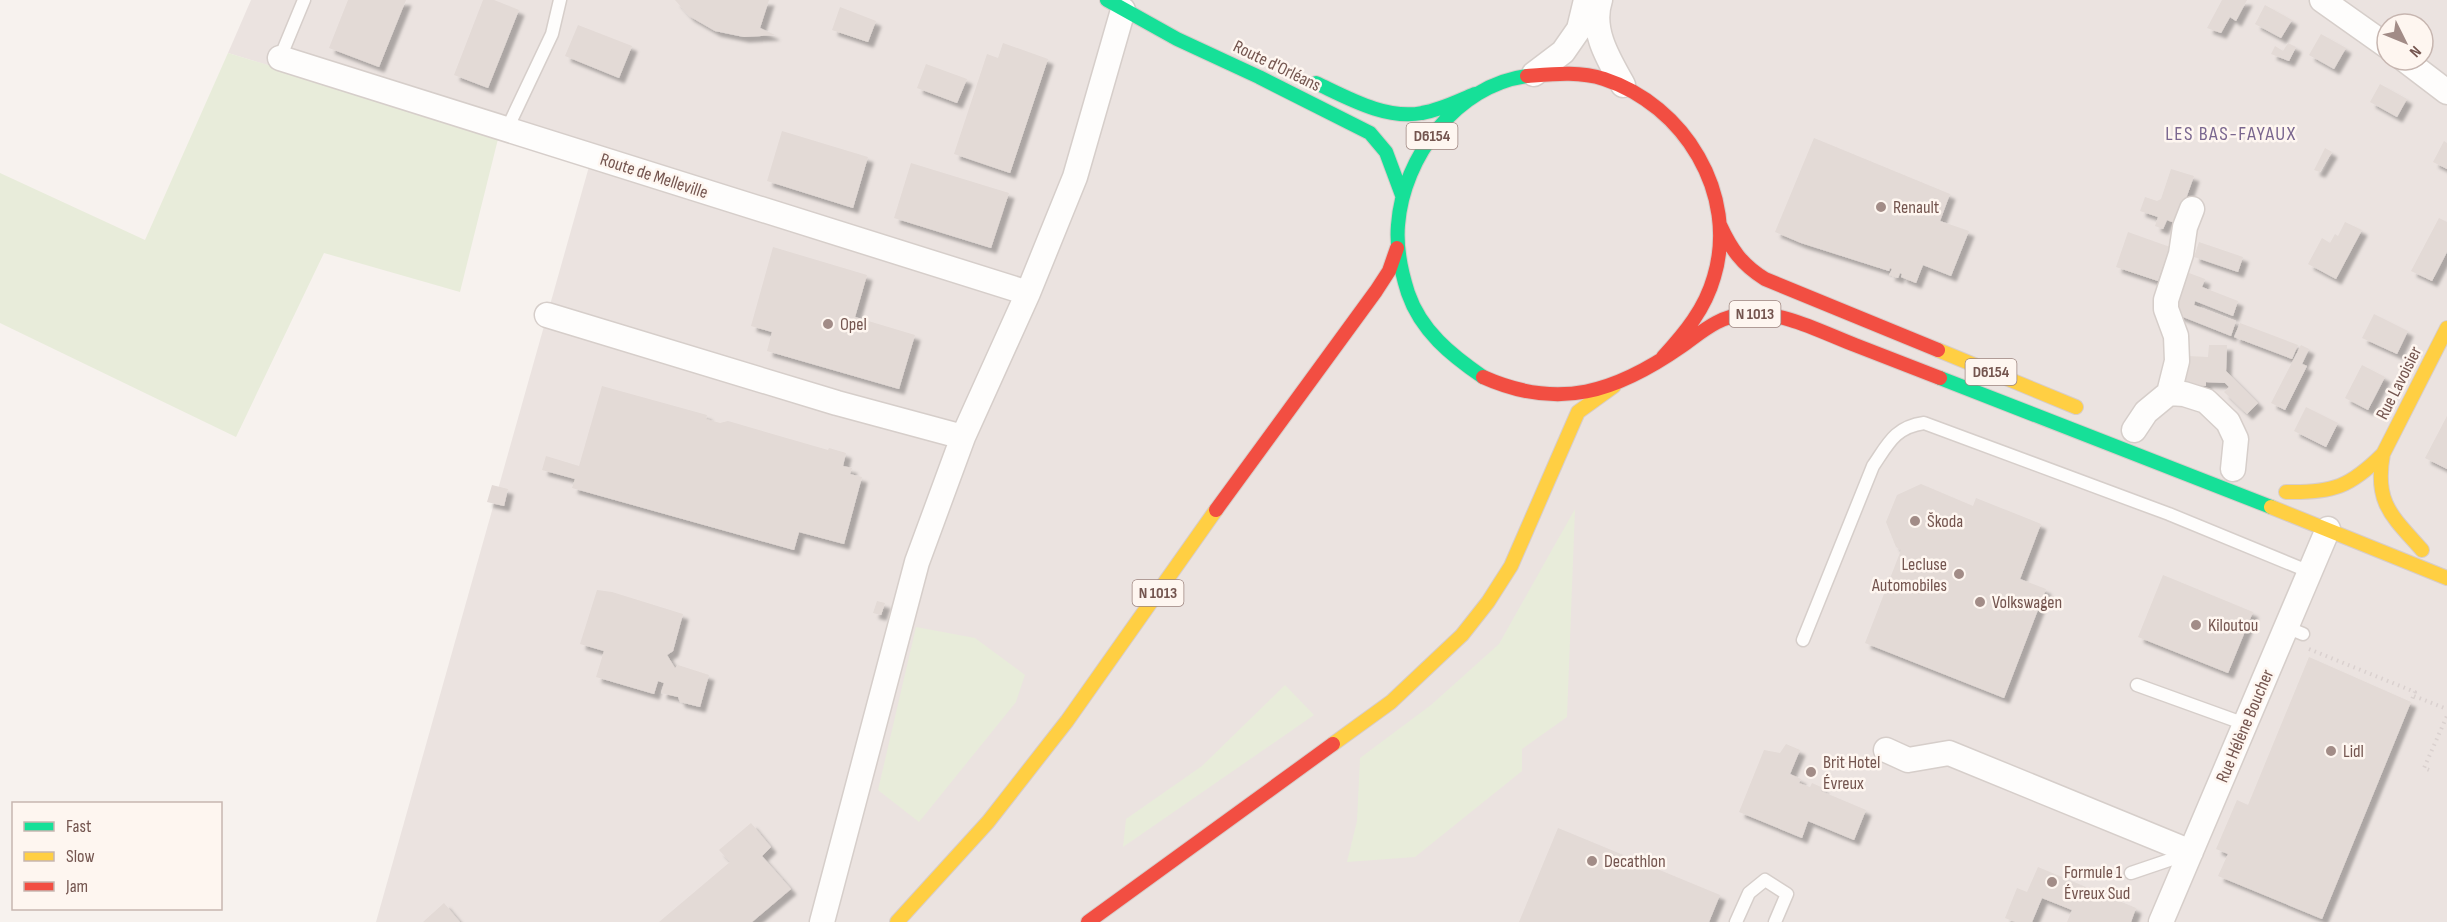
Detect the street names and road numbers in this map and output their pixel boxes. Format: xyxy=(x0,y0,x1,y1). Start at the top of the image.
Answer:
street label: Route d'Orléans xyxy=(1230,36,1324,96)
road number: D6154 xyxy=(1406,123,1458,149)
street label: Route de Melleville xyxy=(597,149,711,203)
road number: N 1013 xyxy=(1730,301,1780,327)
street label: Rue Lavoisier xyxy=(2372,343,2426,423)
road number: D6154 xyxy=(1966,359,2016,385)
road number: N 1013 xyxy=(1132,580,1184,606)
street label: Rue Hélène Boucher xyxy=(2212,666,2278,786)

